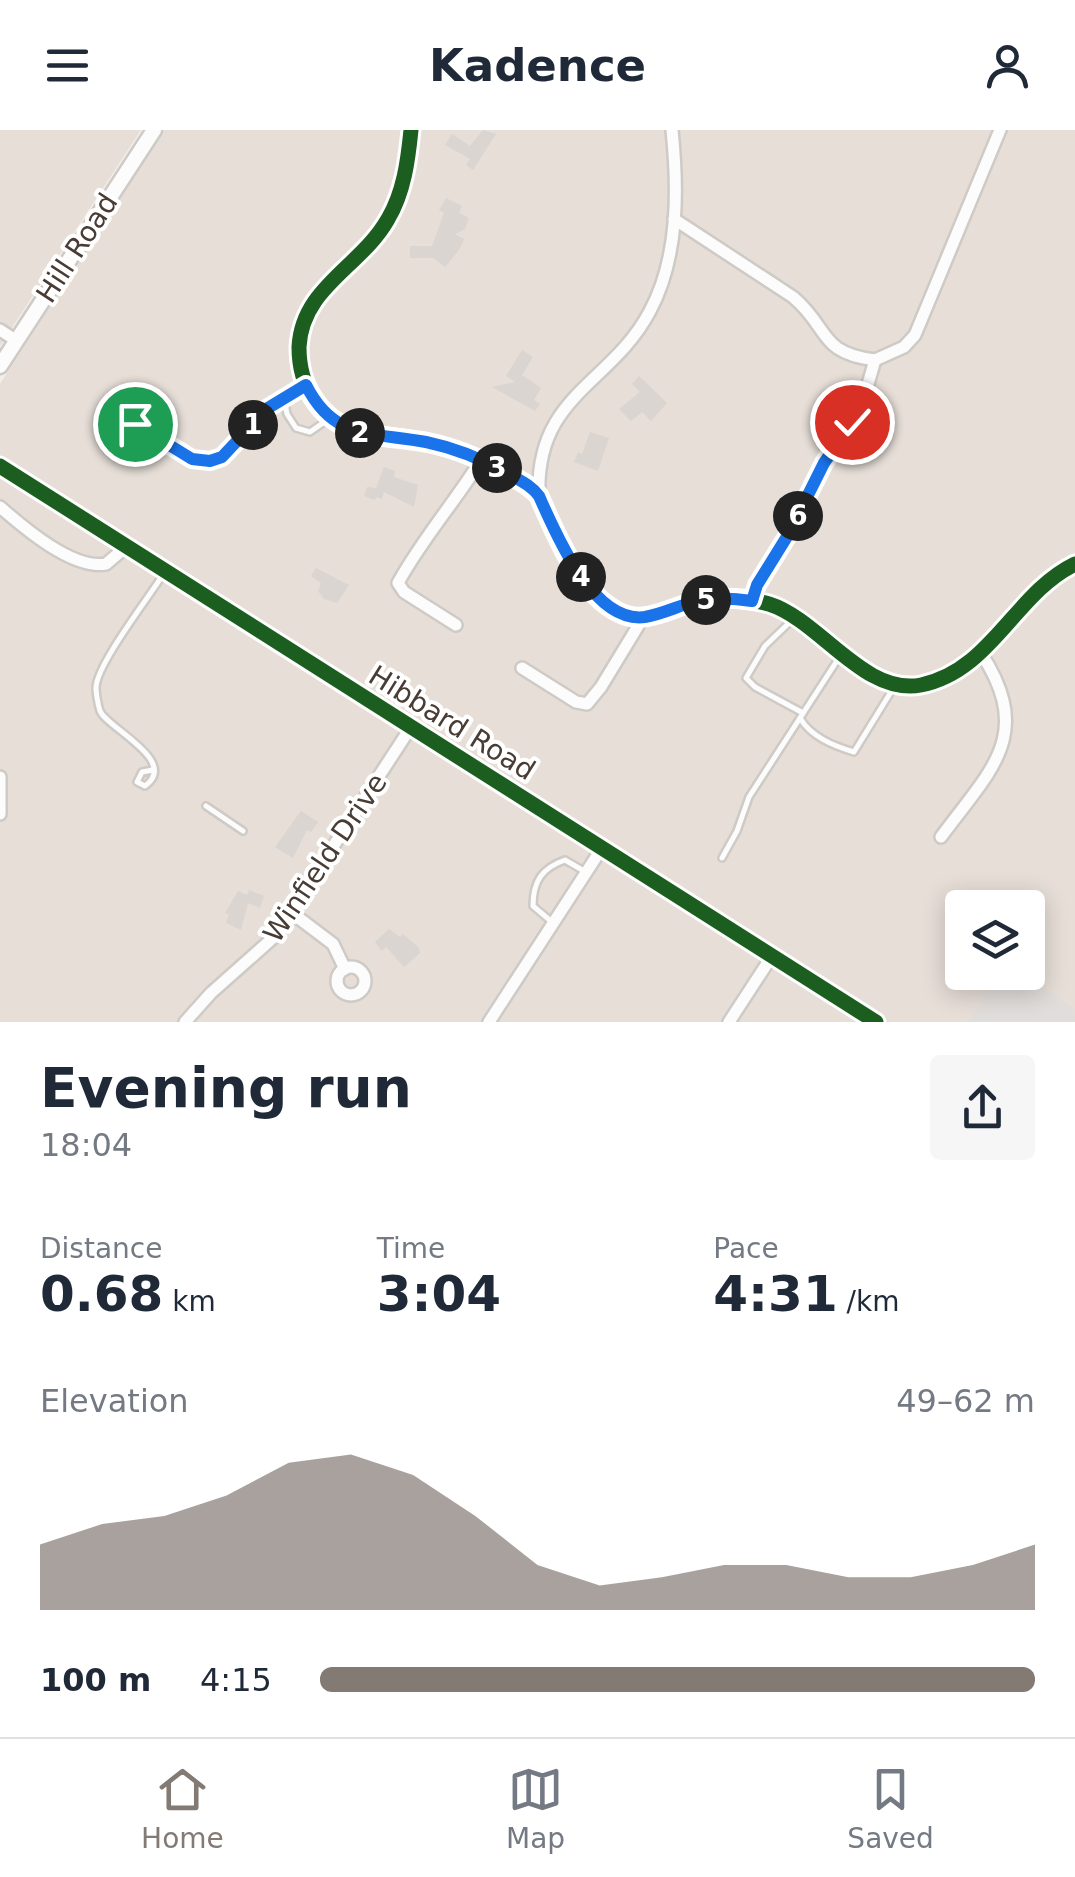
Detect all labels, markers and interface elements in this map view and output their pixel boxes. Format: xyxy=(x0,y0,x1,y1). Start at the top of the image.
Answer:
icon: menu xyxy=(40,38,95,93)
icon: person xyxy=(980,38,1035,93)
text: Kadence xyxy=(429,39,646,92)
street label: Hill Road xyxy=(30,187,124,309)
pin xyxy=(810,380,895,465)
pin xyxy=(93,382,178,467)
icon: check xyxy=(825,395,880,450)
icon: arrive xyxy=(108,397,163,452)
pin: 1 xyxy=(228,400,278,450)
text: 1 xyxy=(243,408,263,441)
pin: 2 xyxy=(335,408,385,458)
text: 2 xyxy=(350,416,370,449)
pin: 3 xyxy=(472,443,522,493)
text: 3 xyxy=(487,451,507,484)
pin: 6 xyxy=(773,491,823,541)
text: 6 xyxy=(788,499,808,532)
pin: 4 xyxy=(556,552,606,602)
text: 4 xyxy=(571,560,591,593)
pin: 5 xyxy=(681,575,731,625)
text: 5 xyxy=(696,583,716,616)
street label: Hibbard Road xyxy=(363,659,541,787)
street label: Winfield Drive xyxy=(256,767,394,949)
map controls xyxy=(945,890,1045,990)
button: layers xyxy=(945,890,1045,990)
button: share xyxy=(930,1055,1035,1160)
text: Evening run xyxy=(40,1056,412,1120)
text: 18:04 xyxy=(40,1126,132,1164)
text: Distance xyxy=(40,1232,162,1265)
text: Time xyxy=(377,1232,445,1265)
text: Pace xyxy=(713,1232,779,1265)
text: 0.68 xyxy=(40,1265,163,1323)
text: 3:04 xyxy=(377,1265,501,1323)
text: 4:31 xyxy=(713,1265,838,1323)
text: km xyxy=(163,1285,216,1318)
text: /km xyxy=(838,1285,900,1318)
text: Elevation xyxy=(40,1382,189,1420)
text: 49–62 m xyxy=(896,1382,1035,1420)
text: 100 m xyxy=(40,1661,151,1699)
text: 4:15 xyxy=(200,1661,272,1699)
tab: Home xyxy=(141,1762,224,1855)
tab: Map xyxy=(506,1762,565,1855)
tab: Saved xyxy=(847,1762,934,1855)

